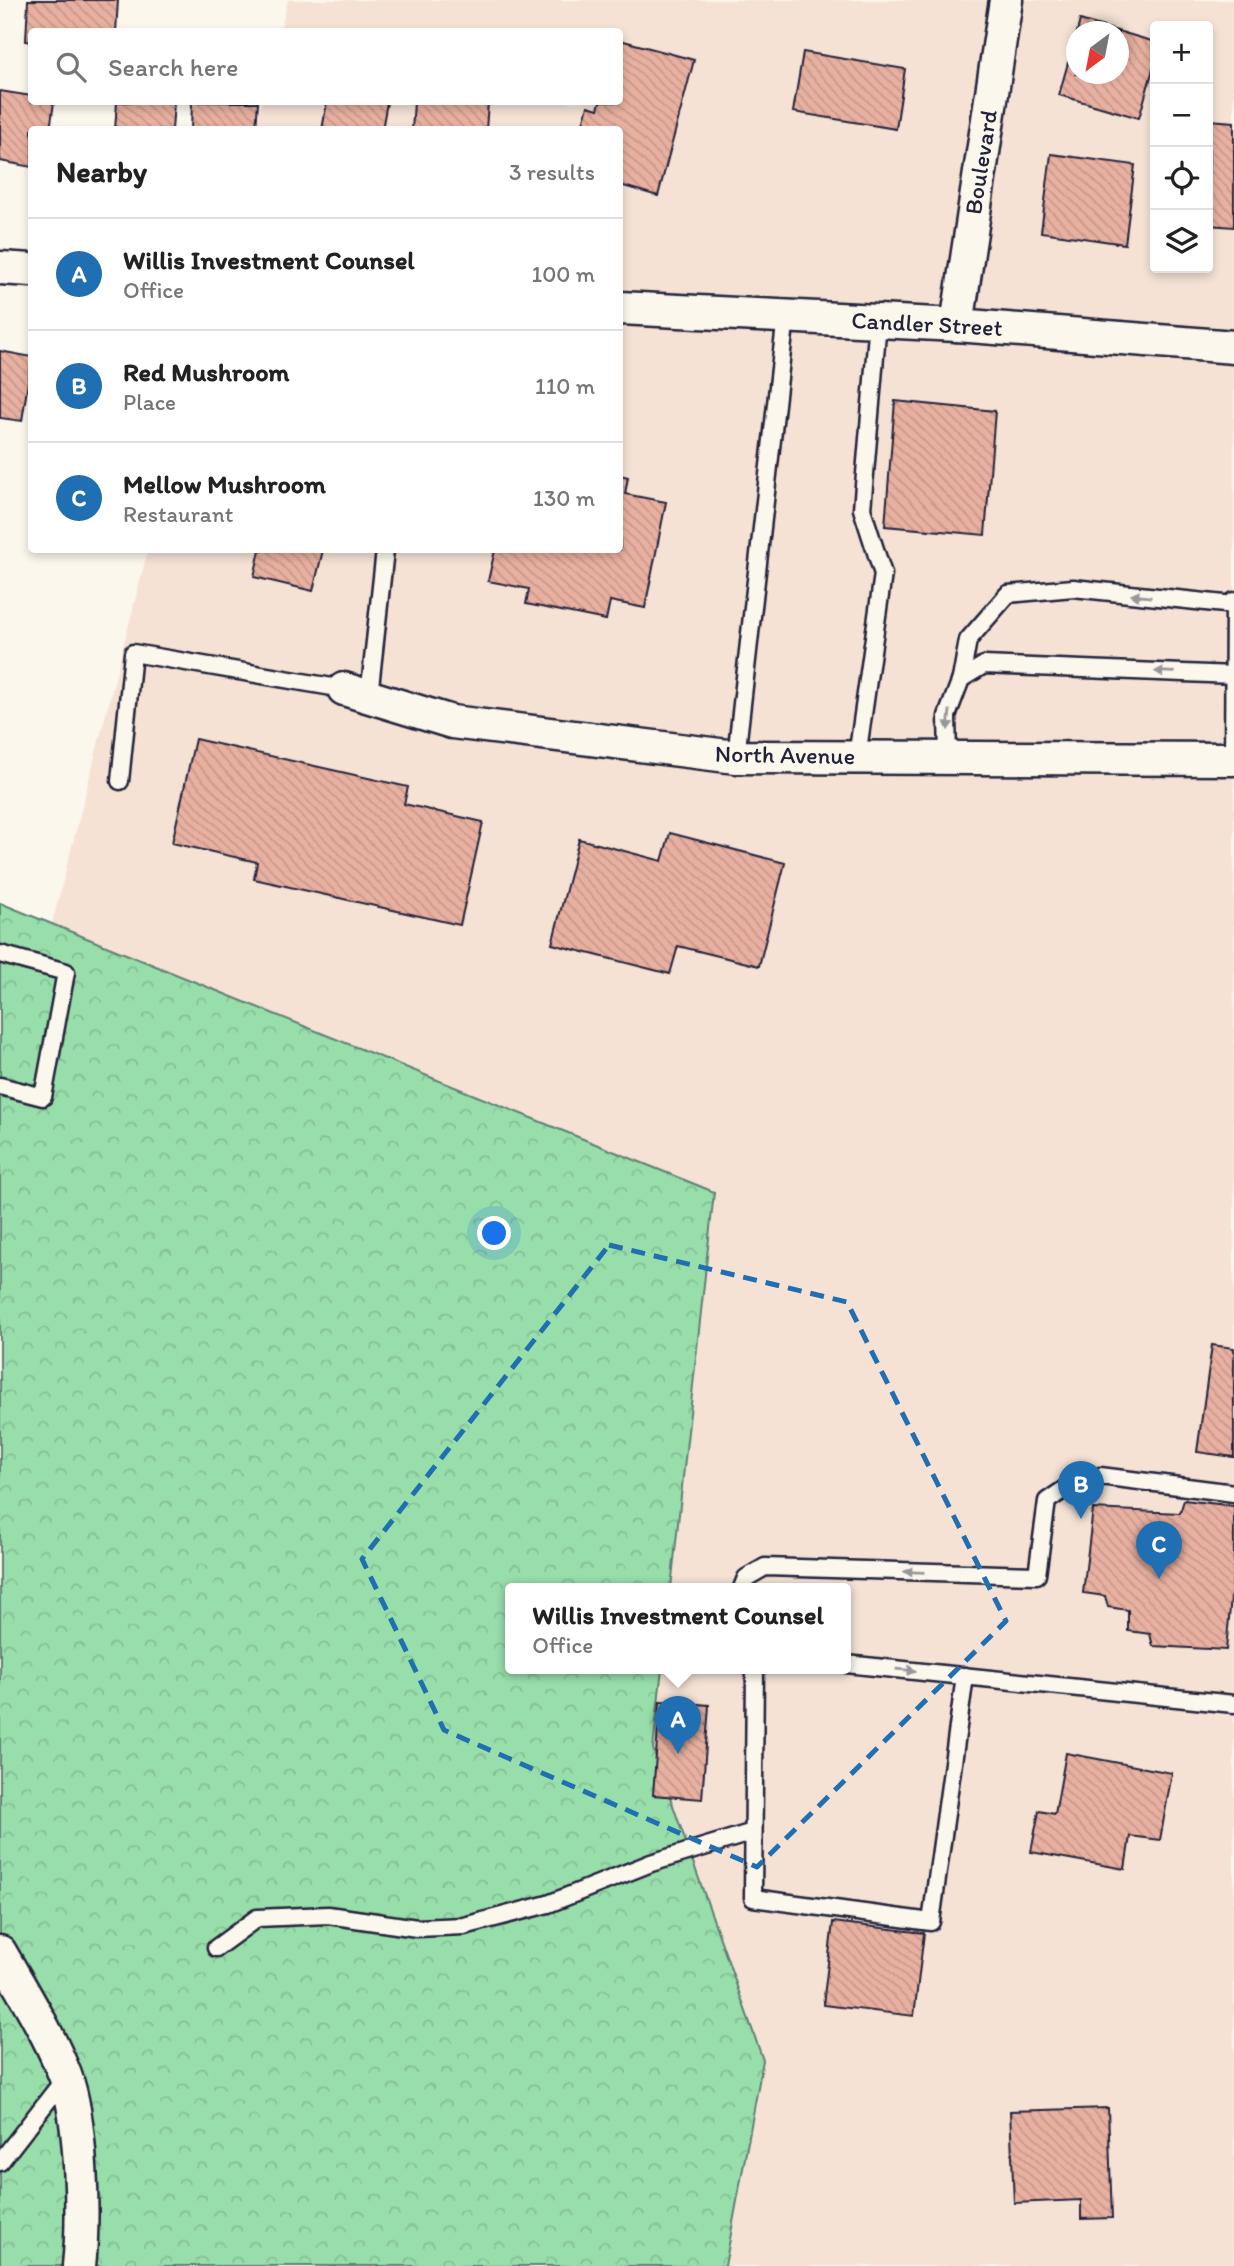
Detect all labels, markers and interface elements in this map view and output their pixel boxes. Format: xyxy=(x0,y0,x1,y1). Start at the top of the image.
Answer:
north arrow xyxy=(1066,21,1129,84)
map controls xyxy=(1150,21,1213,273)
button: + xyxy=(1150,21,1213,84)
search box xyxy=(28,28,623,105)
icon: search xyxy=(52,48,90,86)
text: Search here xyxy=(108,51,238,83)
button: − xyxy=(1150,84,1213,147)
street label: Boulevard xyxy=(958,107,1003,216)
button: locate xyxy=(1150,147,1213,210)
text: Nearby xyxy=(56,153,147,190)
text: 3 results xyxy=(509,158,595,186)
button: layers xyxy=(1150,210,1213,273)
text: Willis Investment Counsel xyxy=(123,244,415,276)
text: A xyxy=(72,260,86,288)
text: 100 m xyxy=(531,260,595,288)
text: Office xyxy=(123,276,184,304)
street label: Candler Street xyxy=(851,305,1003,342)
text: Red Mushroom xyxy=(123,356,290,388)
text: B xyxy=(72,372,86,400)
text: 110 m xyxy=(535,372,595,400)
text: Place xyxy=(123,388,176,416)
text: Mellow Mushroom xyxy=(123,468,326,500)
text: C xyxy=(72,484,86,512)
text: 130 m xyxy=(533,484,595,512)
text: Restaurant xyxy=(123,500,233,528)
one-way arrow xyxy=(1130,590,1152,601)
one-way arrow xyxy=(1154,666,1176,677)
one-way arrow xyxy=(943,709,954,731)
street label: North Avenue xyxy=(715,739,855,770)
your location xyxy=(477,1216,511,1250)
pin: B xyxy=(1058,1461,1104,1519)
pin: C xyxy=(1136,1521,1182,1579)
one-way arrow xyxy=(903,1566,925,1577)
popup xyxy=(505,1583,851,1674)
text: Willis Investment Counsel xyxy=(532,1599,824,1631)
text: Office xyxy=(532,1631,593,1659)
one-way arrow xyxy=(895,1665,917,1676)
pin: A xyxy=(655,1696,701,1754)

